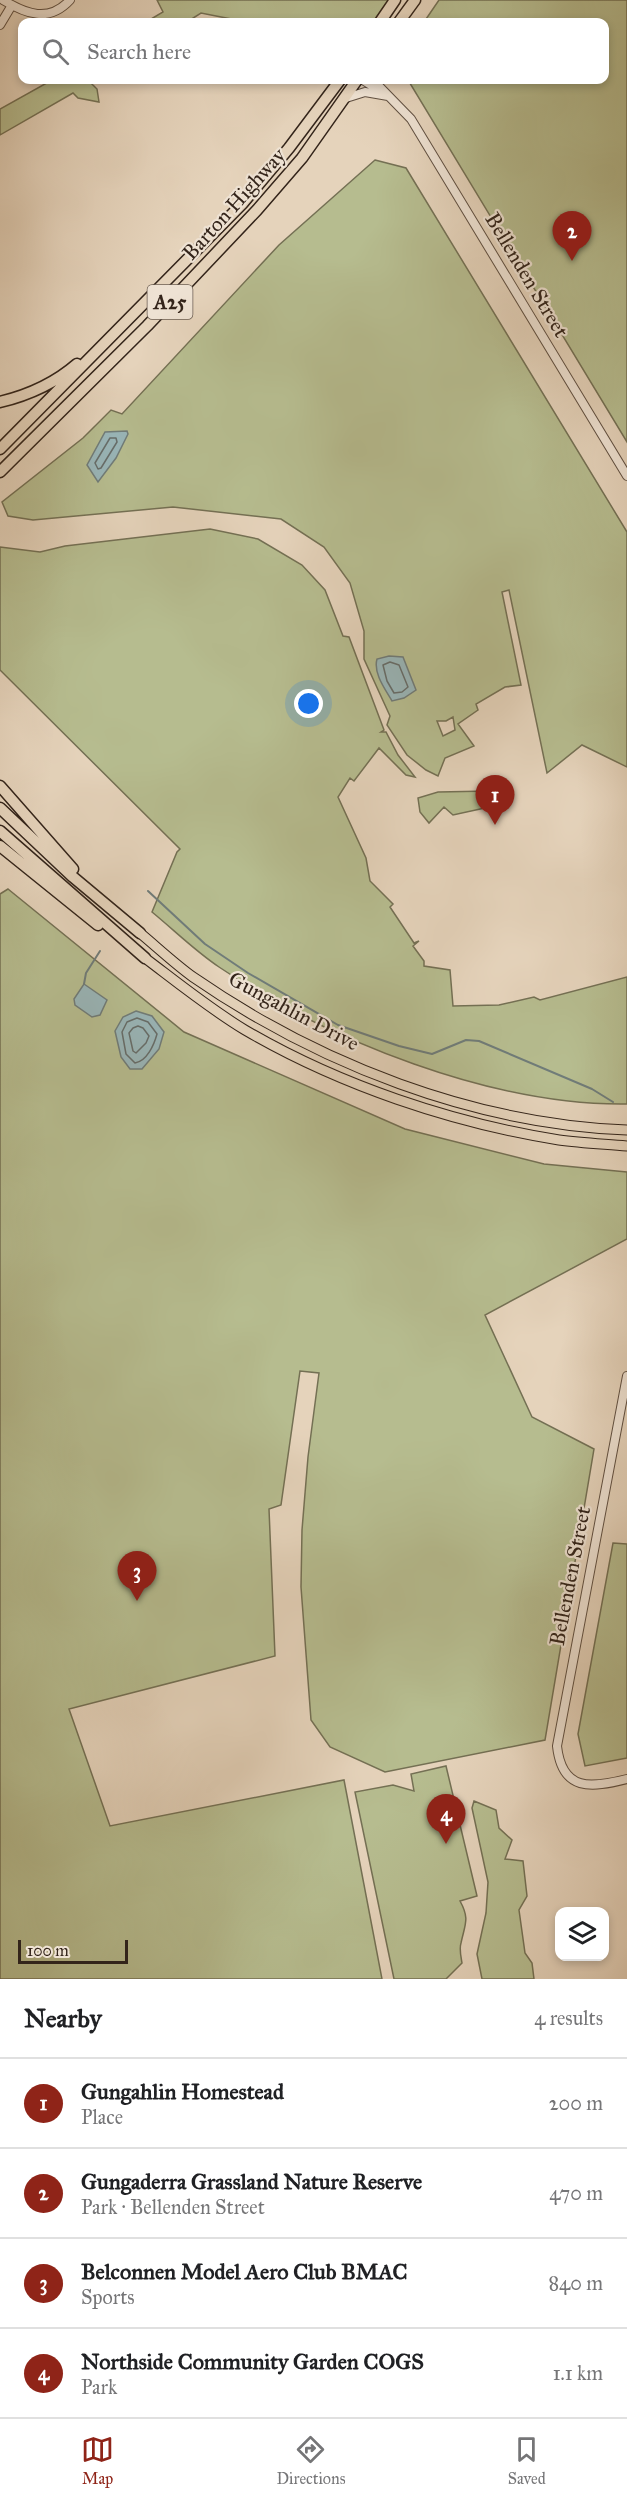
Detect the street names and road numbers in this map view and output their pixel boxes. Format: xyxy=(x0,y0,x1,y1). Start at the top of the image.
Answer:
street label: Barton Highway xyxy=(177,142,292,265)
street label: Bellenden Street xyxy=(479,208,575,343)
road number: A25 xyxy=(148,285,192,319)
street label: Gungahlin Drive xyxy=(224,966,364,1056)
street label: Bellenden Street xyxy=(544,1504,596,1648)

